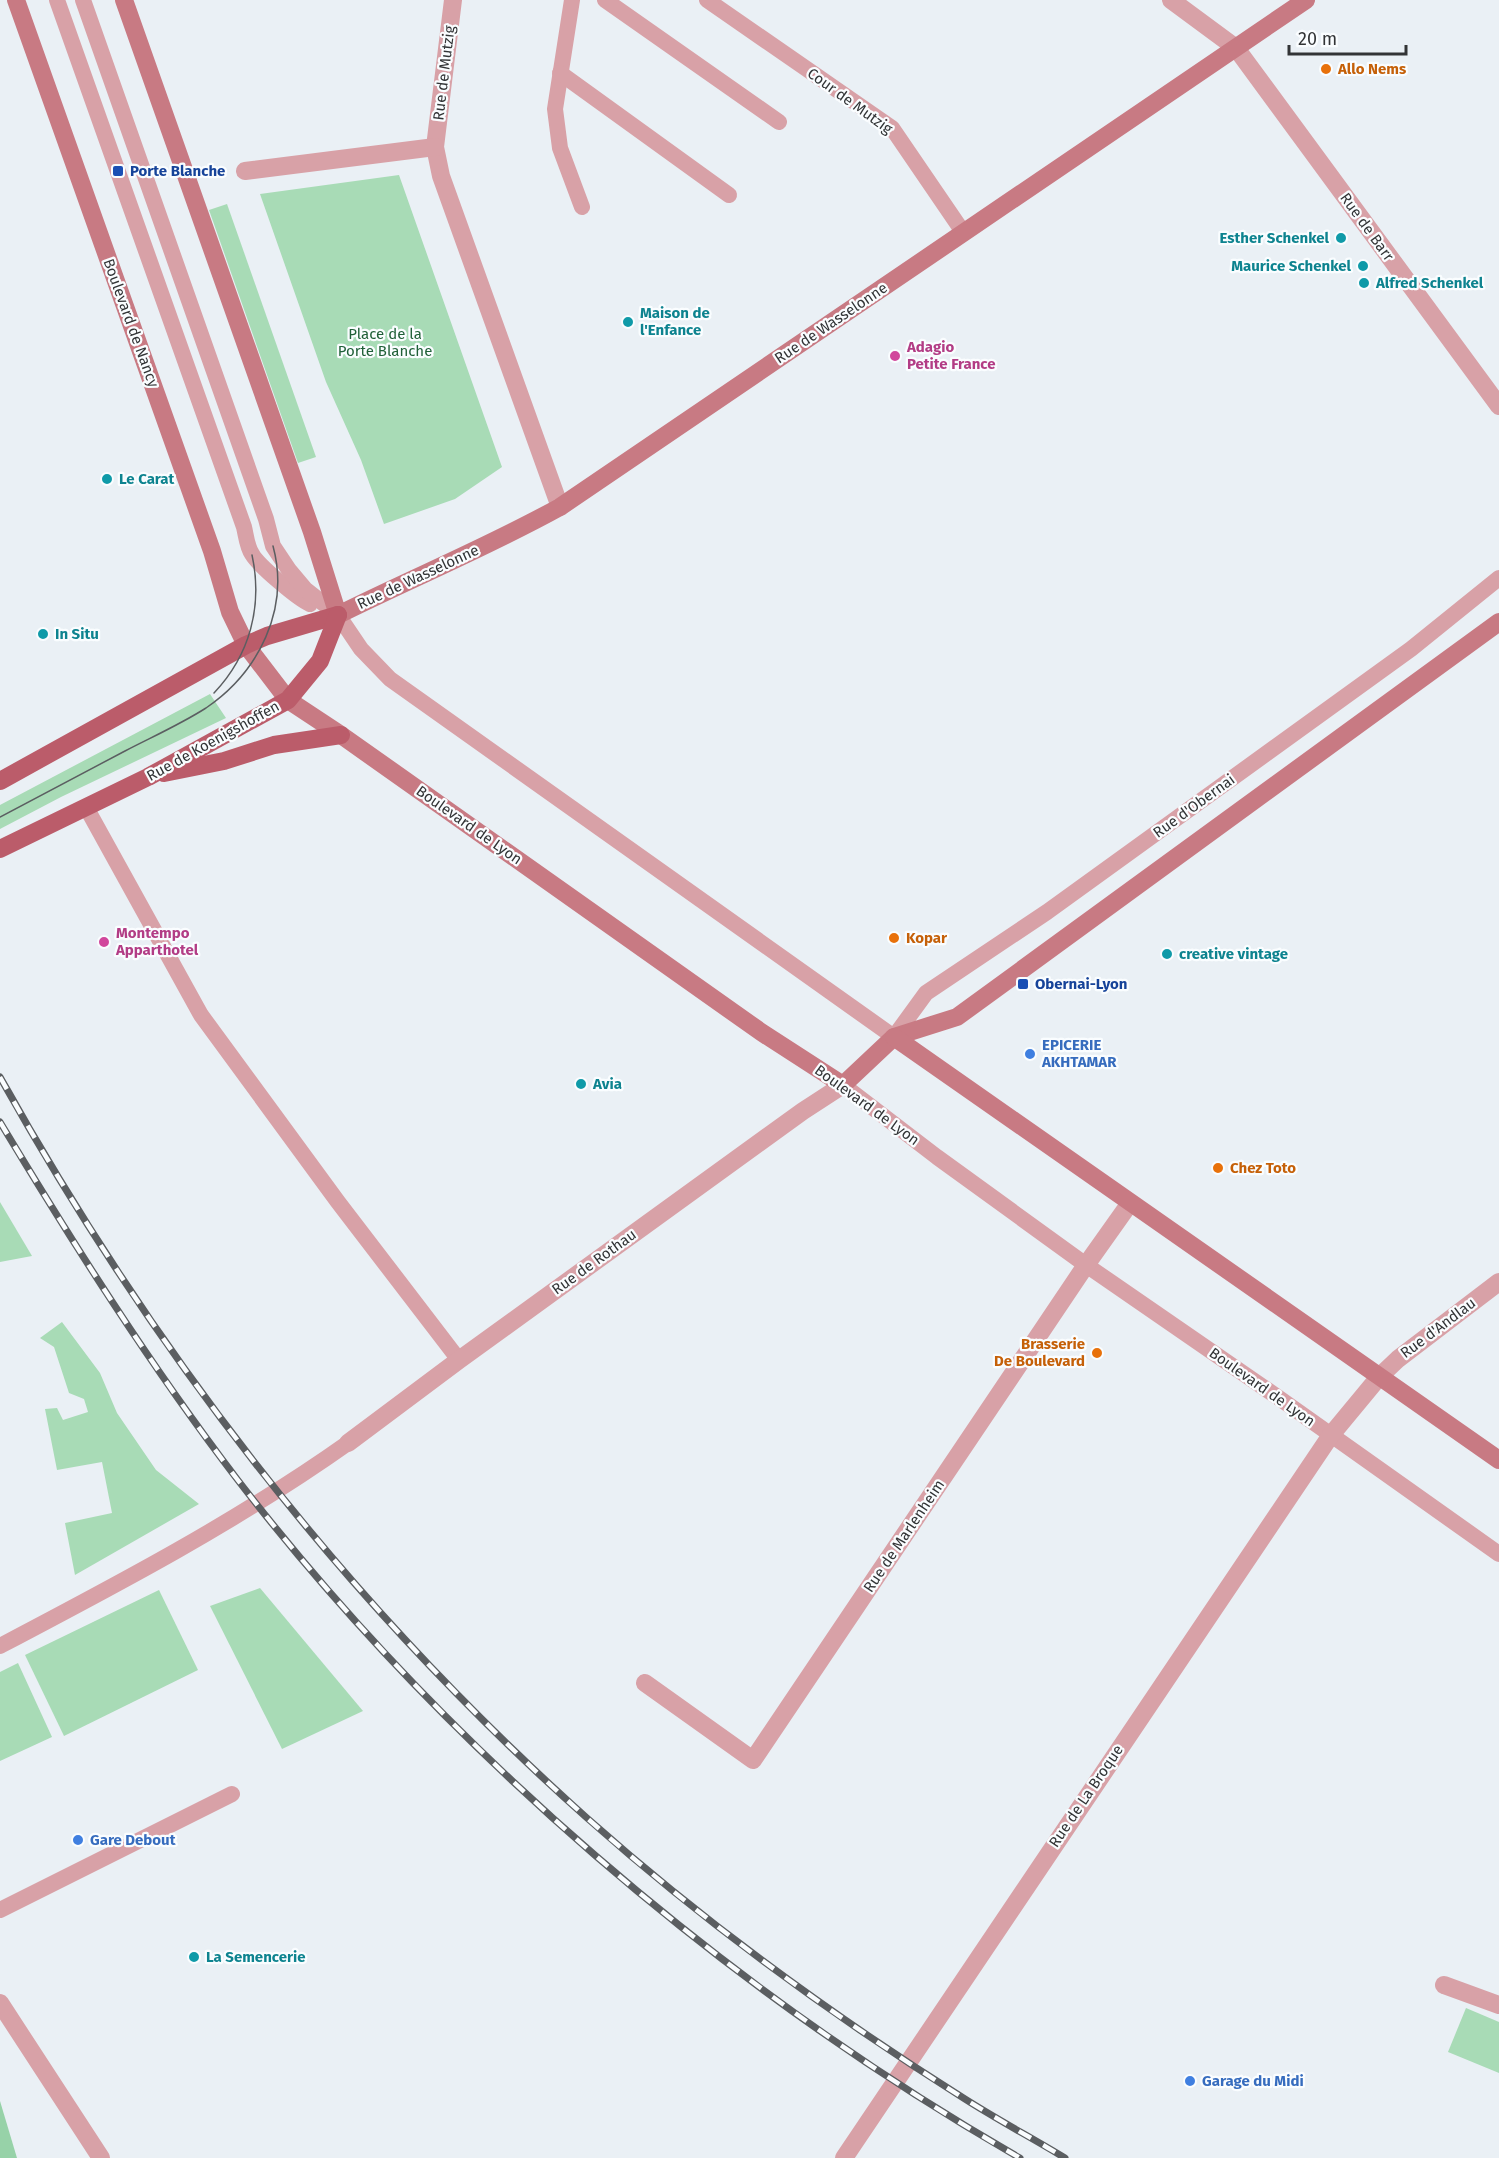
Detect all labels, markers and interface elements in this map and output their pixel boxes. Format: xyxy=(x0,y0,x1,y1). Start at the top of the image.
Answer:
scale bar xyxy=(1289,18,1406,56)
street label: Rue de Mutzig xyxy=(429,24,459,121)
text: 20 m xyxy=(1298,28,1337,50)
place label: Allo Nems xyxy=(1337,60,1406,78)
marker: Allo Nems xyxy=(1319,62,1333,76)
street label: Cour de Mutzig xyxy=(804,64,896,138)
place label: Porte Blanche xyxy=(130,162,225,180)
marker: Porte Blanche xyxy=(111,164,125,178)
street label: Rue de Barr xyxy=(1336,189,1398,265)
place label: Esther Schenkel xyxy=(1219,229,1330,247)
marker: Esther Schenkel xyxy=(1334,231,1348,245)
street label: Boulevard de Nancy xyxy=(99,256,163,390)
place label: Maurice Schenkel xyxy=(1231,257,1352,275)
marker: Maurice Schenkel xyxy=(1356,259,1370,273)
place label: Alfred Schenkel xyxy=(1375,274,1484,292)
marker: Alfred Schenkel xyxy=(1357,276,1371,290)
street label: Rue de Wasselonne xyxy=(771,279,891,367)
place label: Maison de l'Enfance xyxy=(640,304,710,339)
marker: Maison de l'Enfance xyxy=(621,315,635,329)
park label: Place de la Porte Blanche xyxy=(338,325,432,360)
place label: Adagio Petite France xyxy=(906,338,996,373)
marker: Adagio Petite France xyxy=(888,349,902,363)
place label: Le Carat xyxy=(119,470,175,488)
marker: Le Carat xyxy=(100,472,114,486)
street label: Rue de Wasselonne xyxy=(354,541,482,613)
place label: In Situ xyxy=(55,625,99,643)
marker: In Situ xyxy=(36,627,50,641)
street label: Rue de Koenigshoffen xyxy=(144,697,282,785)
street label: Rue d'Obernai xyxy=(1150,770,1238,842)
street label: Boulevard de Lyon xyxy=(413,782,525,868)
place label: Montempo Apparthotel xyxy=(115,924,199,959)
place label: Kopar xyxy=(906,929,948,947)
marker: Kopar xyxy=(887,931,901,945)
marker: Montempo Apparthotel xyxy=(97,935,111,949)
place label: creative vintage xyxy=(1179,945,1288,963)
marker: creative vintage xyxy=(1160,947,1174,961)
place label: Obernai-Lyon xyxy=(1035,975,1127,993)
marker: Obernai-Lyon xyxy=(1016,977,1030,991)
place label: EPICERIE AKHTAMAR xyxy=(1041,1036,1117,1071)
marker: EPICERIE AKHTAMAR xyxy=(1023,1047,1037,1061)
street label: Boulevard de Lyon xyxy=(811,1061,923,1149)
place label: Avia xyxy=(592,1075,622,1093)
marker: Avia xyxy=(574,1077,588,1091)
place label: Chez Toto xyxy=(1230,1159,1296,1177)
marker: Chez Toto xyxy=(1211,1161,1225,1175)
street label: Rue de Rothau xyxy=(548,1225,640,1299)
street label: Rue d'Andlau xyxy=(1397,1294,1479,1362)
place label: Brasserie De Boulevard xyxy=(994,1335,1085,1370)
street label: Boulevard de Lyon xyxy=(1206,1344,1318,1430)
marker: Brasserie De Boulevard xyxy=(1090,1346,1104,1360)
street label: Rue de Marlenheim xyxy=(860,1476,948,1596)
street label: Rue de La Broque xyxy=(1045,1741,1127,1851)
place label: Gare Debout xyxy=(90,1831,176,1849)
marker: Gare Debout xyxy=(71,1833,85,1847)
place label: La Semencerie xyxy=(206,1948,305,1966)
marker: La Semencerie xyxy=(187,1950,201,1964)
place label: Garage du Midi xyxy=(1202,2072,1304,2090)
marker: Garage du Midi xyxy=(1183,2074,1197,2088)

